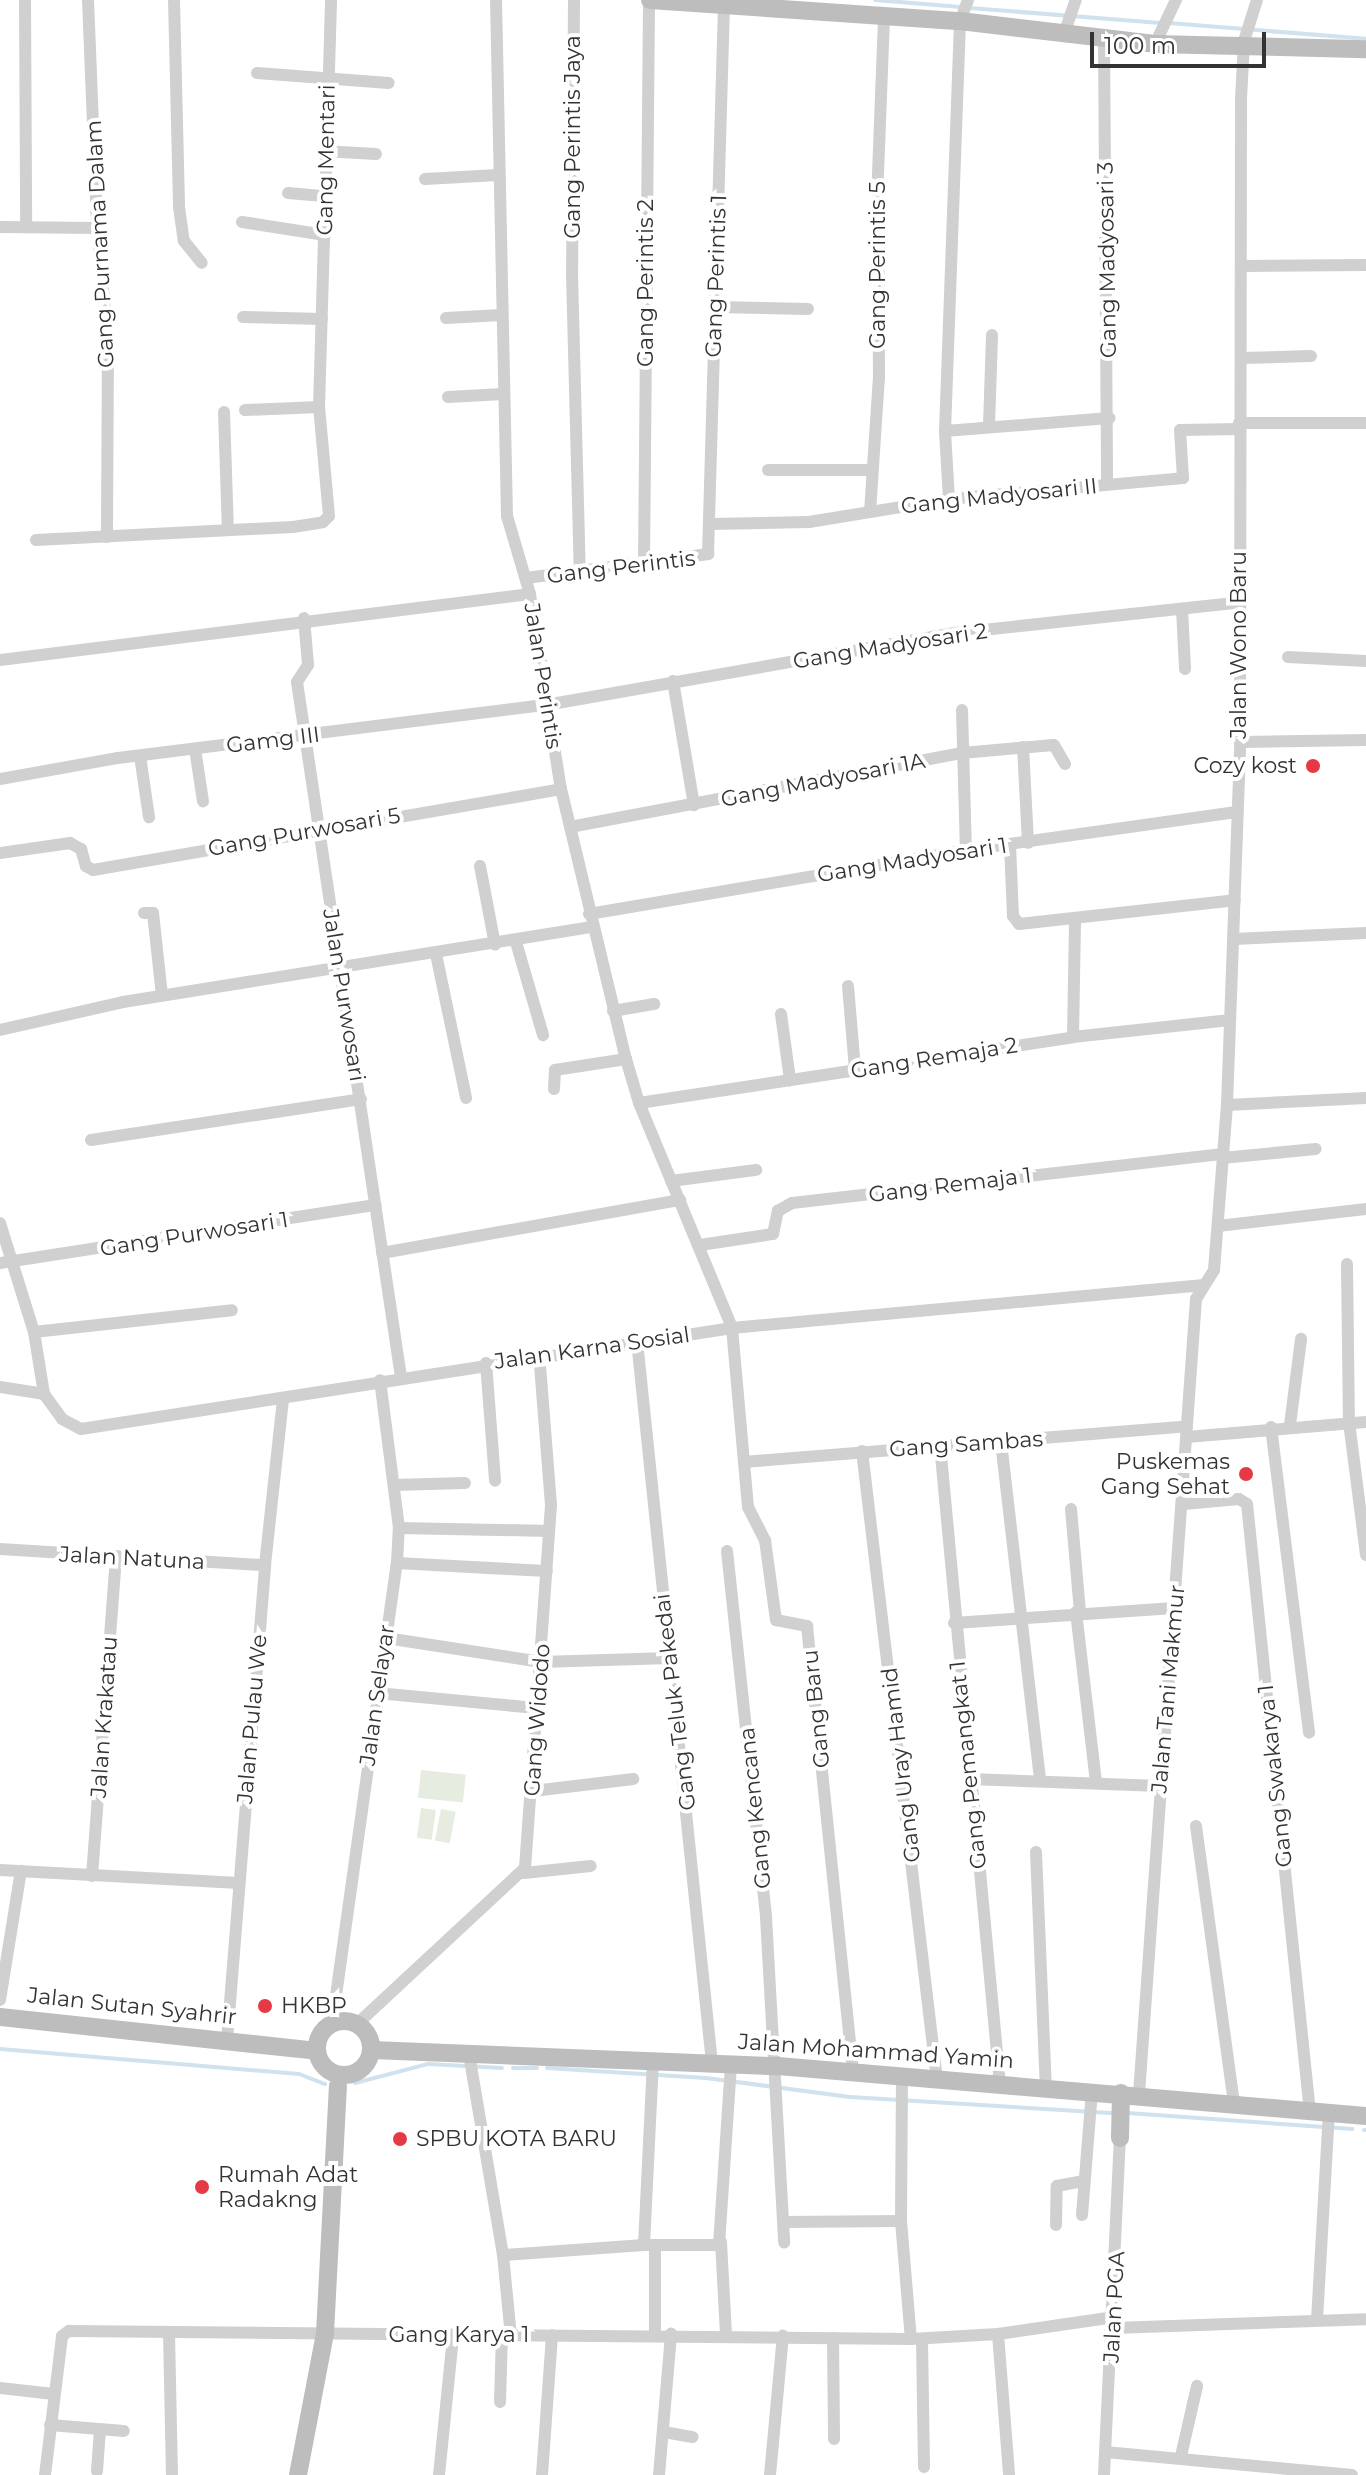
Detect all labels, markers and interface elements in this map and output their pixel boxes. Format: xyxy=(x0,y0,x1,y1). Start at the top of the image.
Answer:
scale bar xyxy=(1094,16,1270,66)
text: 100 m xyxy=(1104,31,1176,60)
street label: Gang Perintis Jaya xyxy=(560,35,586,239)
street label: Gang Mentari xyxy=(311,84,341,236)
street label: Gang Purnama Dalam xyxy=(80,119,120,369)
street label: Gang Madyosari 3 xyxy=(1092,162,1122,358)
street label: Gang Perintis 5 xyxy=(865,181,891,349)
street label: Gang Perintis 1 xyxy=(700,194,732,358)
street label: Gang Perintis 2 xyxy=(633,199,659,367)
street label: Gang Madyosari II xyxy=(900,473,1098,519)
street label: Gang Perintis xyxy=(545,545,697,589)
street label: Jalan Wono Baru xyxy=(1226,551,1252,739)
street label: Jalan Perintis xyxy=(518,601,568,751)
street label: Gang Madyosari 2 xyxy=(791,618,989,674)
street label: Gamg III xyxy=(225,721,321,759)
street label: Gang Madyosari 1A xyxy=(719,747,927,813)
place label: Cozy kost xyxy=(1194,753,1297,779)
marker: Cozy kost xyxy=(1304,757,1322,775)
street label: Gang Purwosari 5 xyxy=(206,802,402,862)
street label: Gang Madyosari 1 xyxy=(815,832,1009,888)
street label: Jalan Purwosari xyxy=(317,907,371,1083)
street label: Gang Remaja 2 xyxy=(849,1032,1019,1084)
street label: Gang Remaja 1 xyxy=(867,1162,1033,1208)
street label: Gang Purwosari 1 xyxy=(98,1206,290,1262)
street label: Jalan Karna Sosial xyxy=(493,1321,691,1375)
street label: Gang Sambas xyxy=(888,1425,1044,1463)
place label: Puskemas Gang Sehat xyxy=(1101,1448,1230,1500)
marker: Puskemas Gang Sehat xyxy=(1237,1465,1255,1483)
street label: Jalan Natuna xyxy=(58,1541,206,1575)
street label: Jalan Tani Makmur xyxy=(1146,1584,1190,1794)
street label: Gang Teluk Pakedai xyxy=(649,1592,701,1812)
street label: Jalan Selayar xyxy=(354,1623,400,1767)
street label: Jalan Pulau We xyxy=(231,1633,273,1805)
street label: Jalan Krakatau xyxy=(85,1635,123,1799)
street label: Gang Widodo xyxy=(518,1643,556,1797)
street label: Gang Baru xyxy=(797,1649,835,1769)
street label: Gang Pemangkat 1 xyxy=(944,1660,992,1870)
street label: Gang Uray Hamid xyxy=(876,1666,926,1864)
street label: Gang Swakarya 1 xyxy=(1252,1683,1298,1869)
street label: Gang Kencana xyxy=(733,1726,777,1890)
street label: Jalan Sutan Syahrir xyxy=(26,1982,238,2030)
place label: HKBP xyxy=(281,1993,347,2019)
marker: HKBP xyxy=(256,1997,274,2015)
street label: Jalan Mohammad Yamin xyxy=(737,2028,1015,2074)
place label: SPBU KOTA BARU xyxy=(416,2126,617,2152)
marker: SPBU KOTA BARU xyxy=(391,2130,409,2148)
place label: Rumah Adat Radakng xyxy=(218,2161,358,2212)
marker: Rumah Adat Radakng xyxy=(193,2178,211,2196)
street label: Jalan PGA xyxy=(1098,2250,1130,2364)
street label: Gang Karya 1 xyxy=(389,2322,529,2348)

